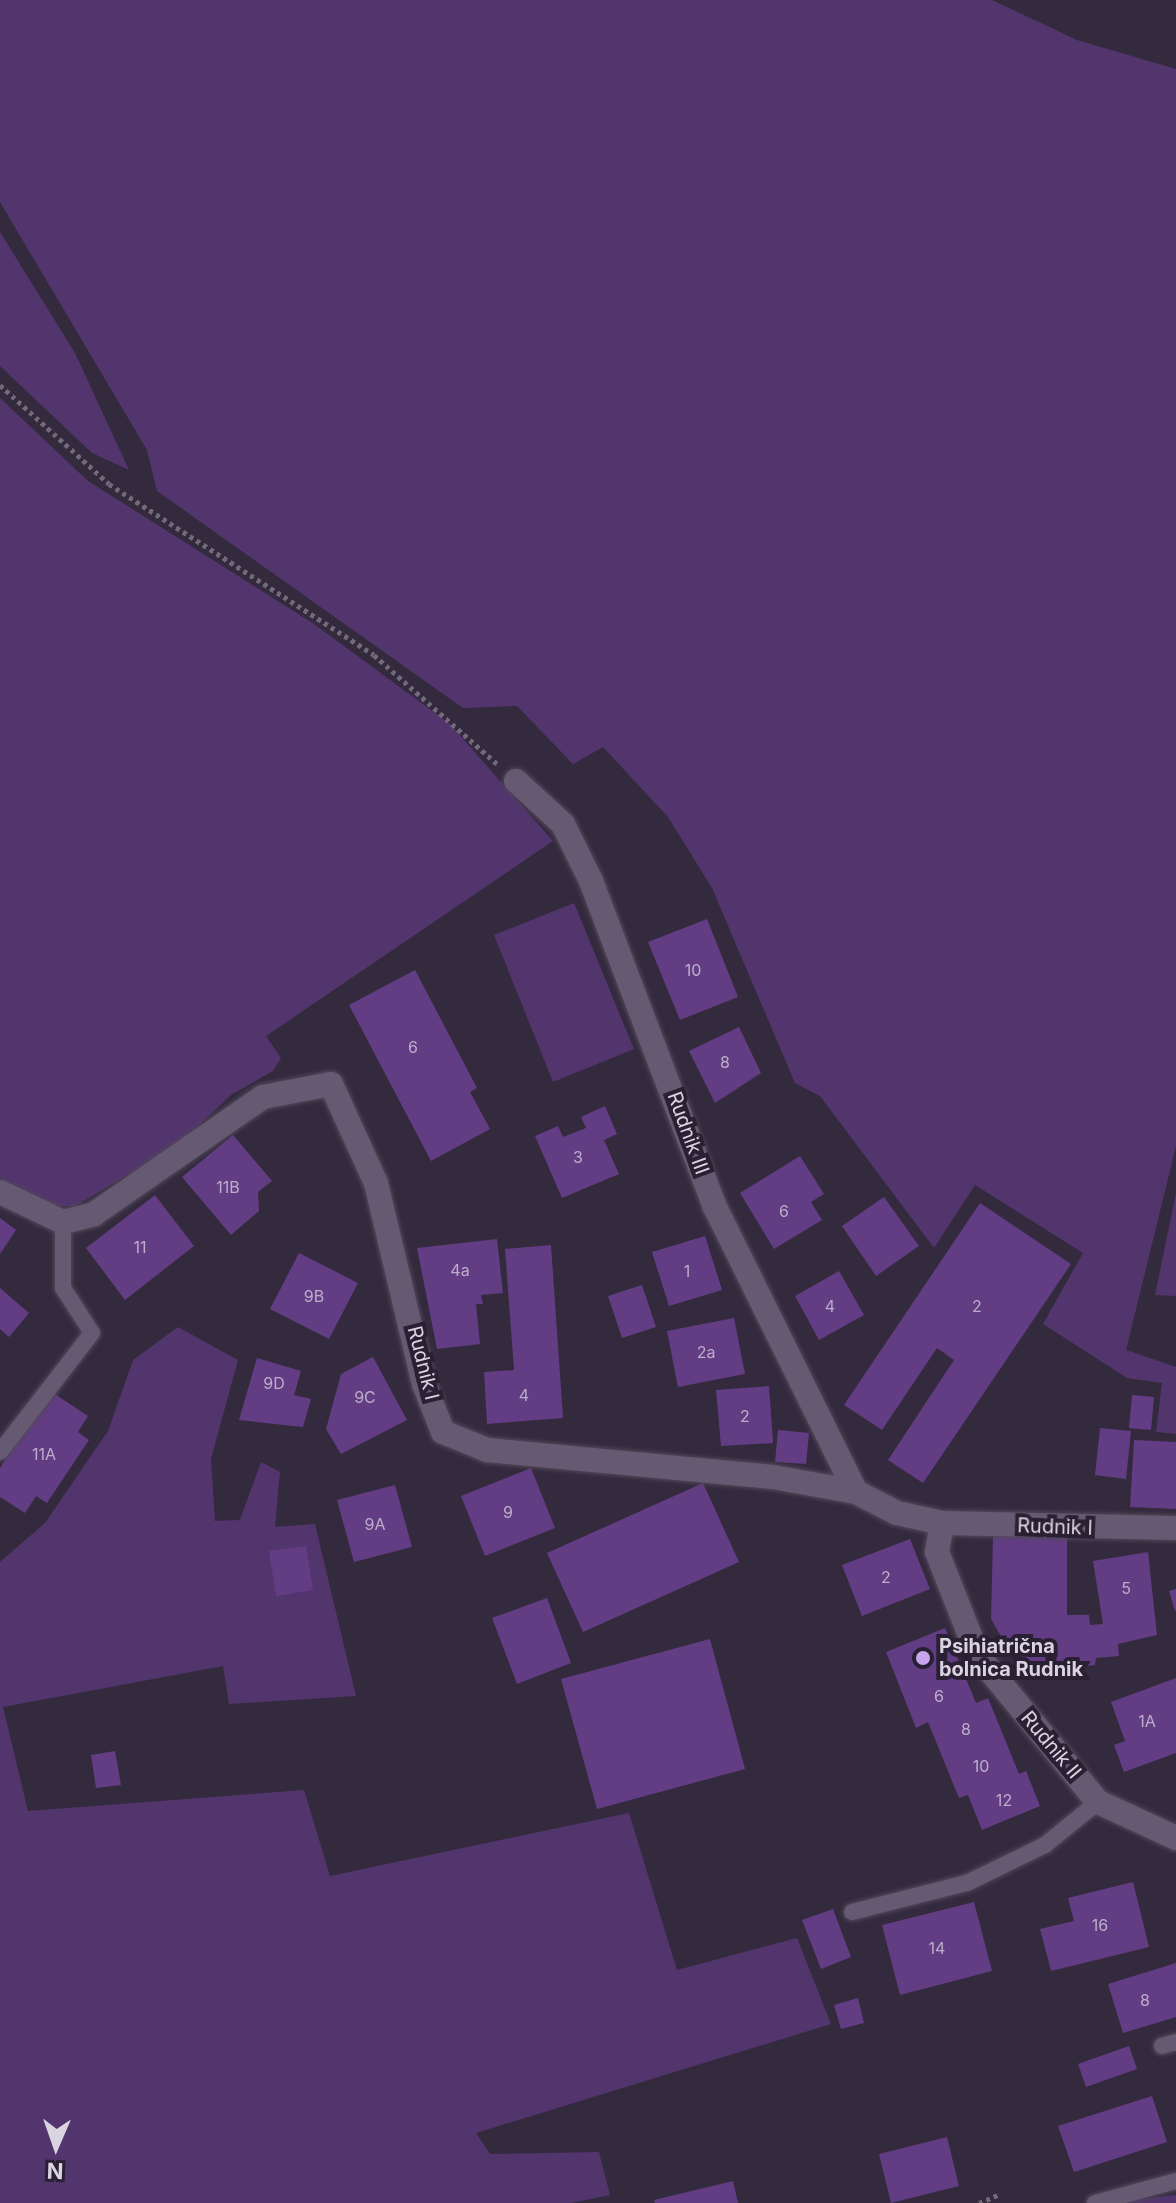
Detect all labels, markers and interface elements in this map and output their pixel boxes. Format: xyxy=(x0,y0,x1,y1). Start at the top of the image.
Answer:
house number: 10 xyxy=(685,960,701,980)
house number: 6 xyxy=(408,1037,418,1057)
house number: 8 xyxy=(720,1052,730,1072)
street label: Rudnik III xyxy=(662,1088,714,1178)
house number: 3 xyxy=(573,1147,583,1167)
house number: 11B xyxy=(216,1177,240,1197)
house number: 6 xyxy=(779,1201,789,1221)
house number: 11 xyxy=(133,1237,147,1257)
house number: 4a xyxy=(450,1260,470,1280)
house number: 1 xyxy=(684,1261,690,1281)
house number: 9B xyxy=(304,1286,324,1306)
house number: 4 xyxy=(825,1296,835,1316)
house number: 2 xyxy=(972,1296,982,1316)
street label: Rudnik I xyxy=(402,1323,444,1403)
house number: 2a xyxy=(697,1342,715,1362)
house number: 9D xyxy=(263,1373,285,1393)
house number: 4 xyxy=(519,1385,529,1405)
house number: 9C xyxy=(354,1387,376,1407)
house number: 2 xyxy=(740,1406,750,1426)
house number: 11A xyxy=(32,1444,56,1464)
house number: 9 xyxy=(503,1502,513,1522)
house number: 9A xyxy=(365,1514,385,1534)
street label: Rudnik I xyxy=(1017,1514,1093,1540)
house number: 2 xyxy=(881,1567,891,1587)
house number: 5 xyxy=(1121,1578,1131,1598)
place label: Psihiatrična bolnica Rudnik xyxy=(939,1634,1083,1681)
marker: Psihiatrična bolnica Rudnik xyxy=(914,1649,932,1667)
house number: 6 xyxy=(934,1686,944,1706)
street label: Rudnik II xyxy=(1016,1706,1086,1784)
house number: 1A xyxy=(1138,1711,1156,1731)
house number: 8 xyxy=(961,1719,971,1739)
house number: 10 xyxy=(973,1756,989,1776)
house number: 12 xyxy=(996,1790,1012,1810)
house number: 16 xyxy=(1092,1915,1108,1935)
house number: 14 xyxy=(929,1938,945,1958)
house number: 8 xyxy=(1140,1990,1150,2010)
north arrow xyxy=(16,2107,96,2187)
text: N xyxy=(46,2158,64,2184)

